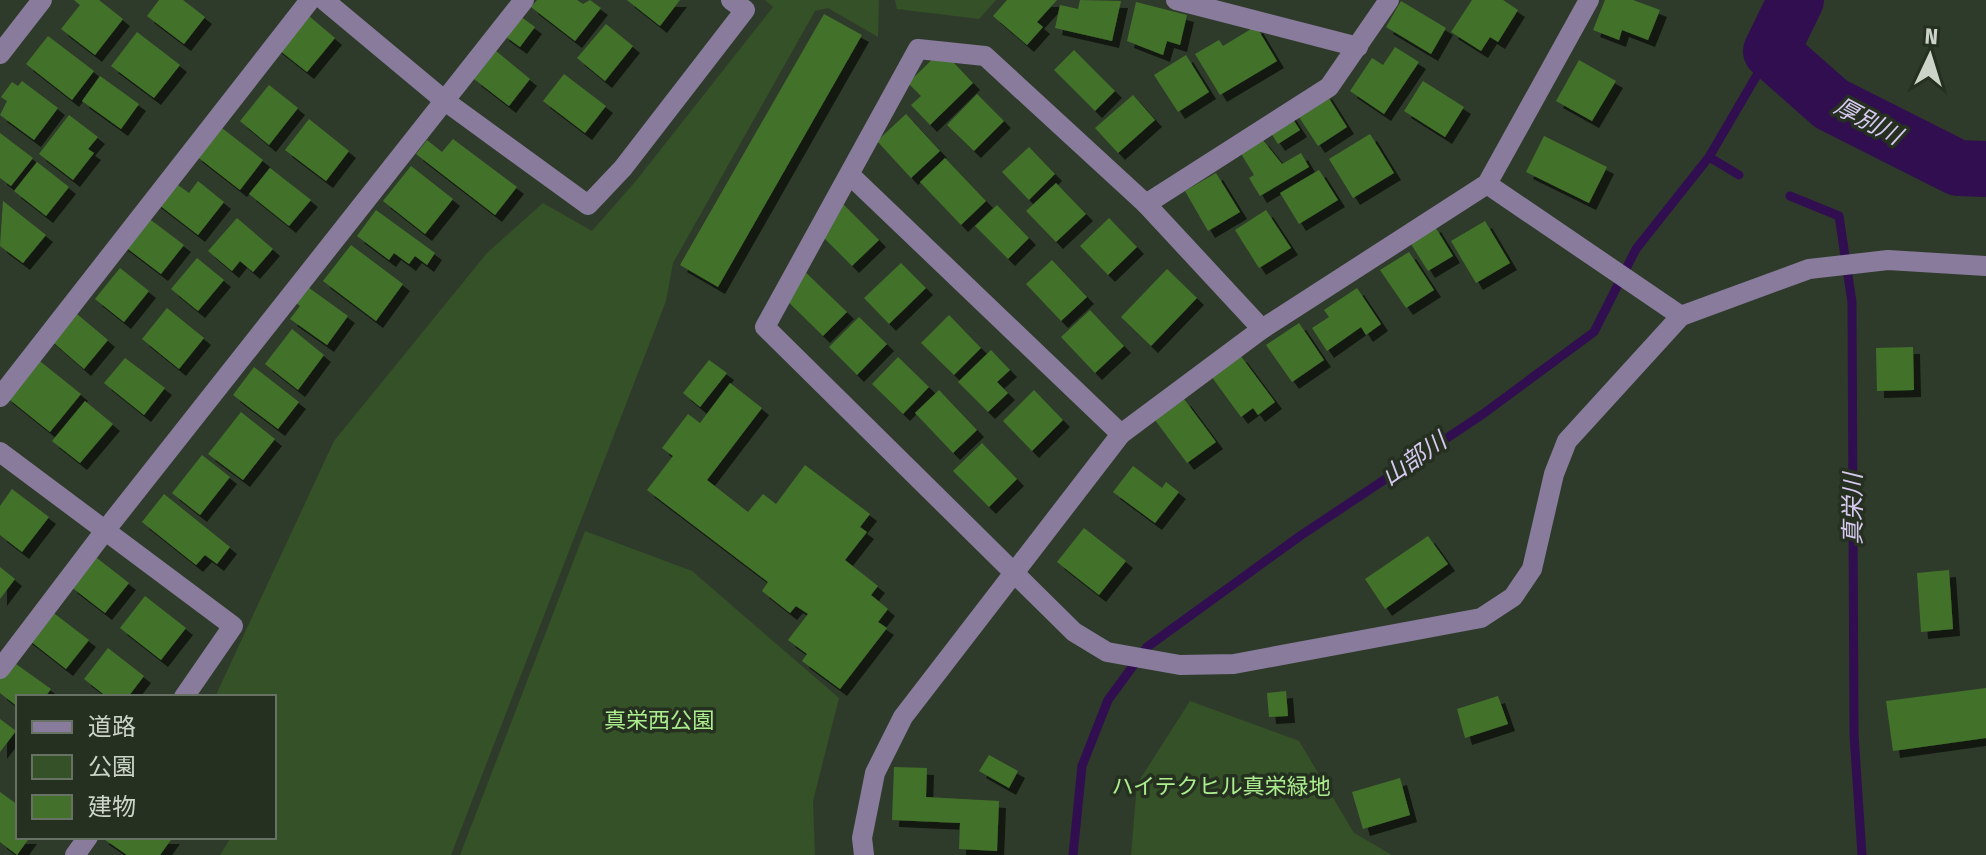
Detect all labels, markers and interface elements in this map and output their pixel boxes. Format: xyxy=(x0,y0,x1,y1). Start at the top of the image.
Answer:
north arrow xyxy=(1890,16,1970,96)
text: N xyxy=(1924,23,1939,50)
water label: 厚別川 xyxy=(1830,92,1909,152)
water label: 山部川 xyxy=(1376,425,1454,491)
water label: 真栄川 xyxy=(1839,470,1867,545)
legend xyxy=(16,695,276,839)
park label: 真栄西公園 xyxy=(604,707,714,734)
text: 道路 xyxy=(88,713,136,741)
text: 公園 xyxy=(88,753,136,781)
park label: ハイテクヒル真栄緑地 xyxy=(1111,773,1331,800)
text: 建物 xyxy=(88,793,136,821)

